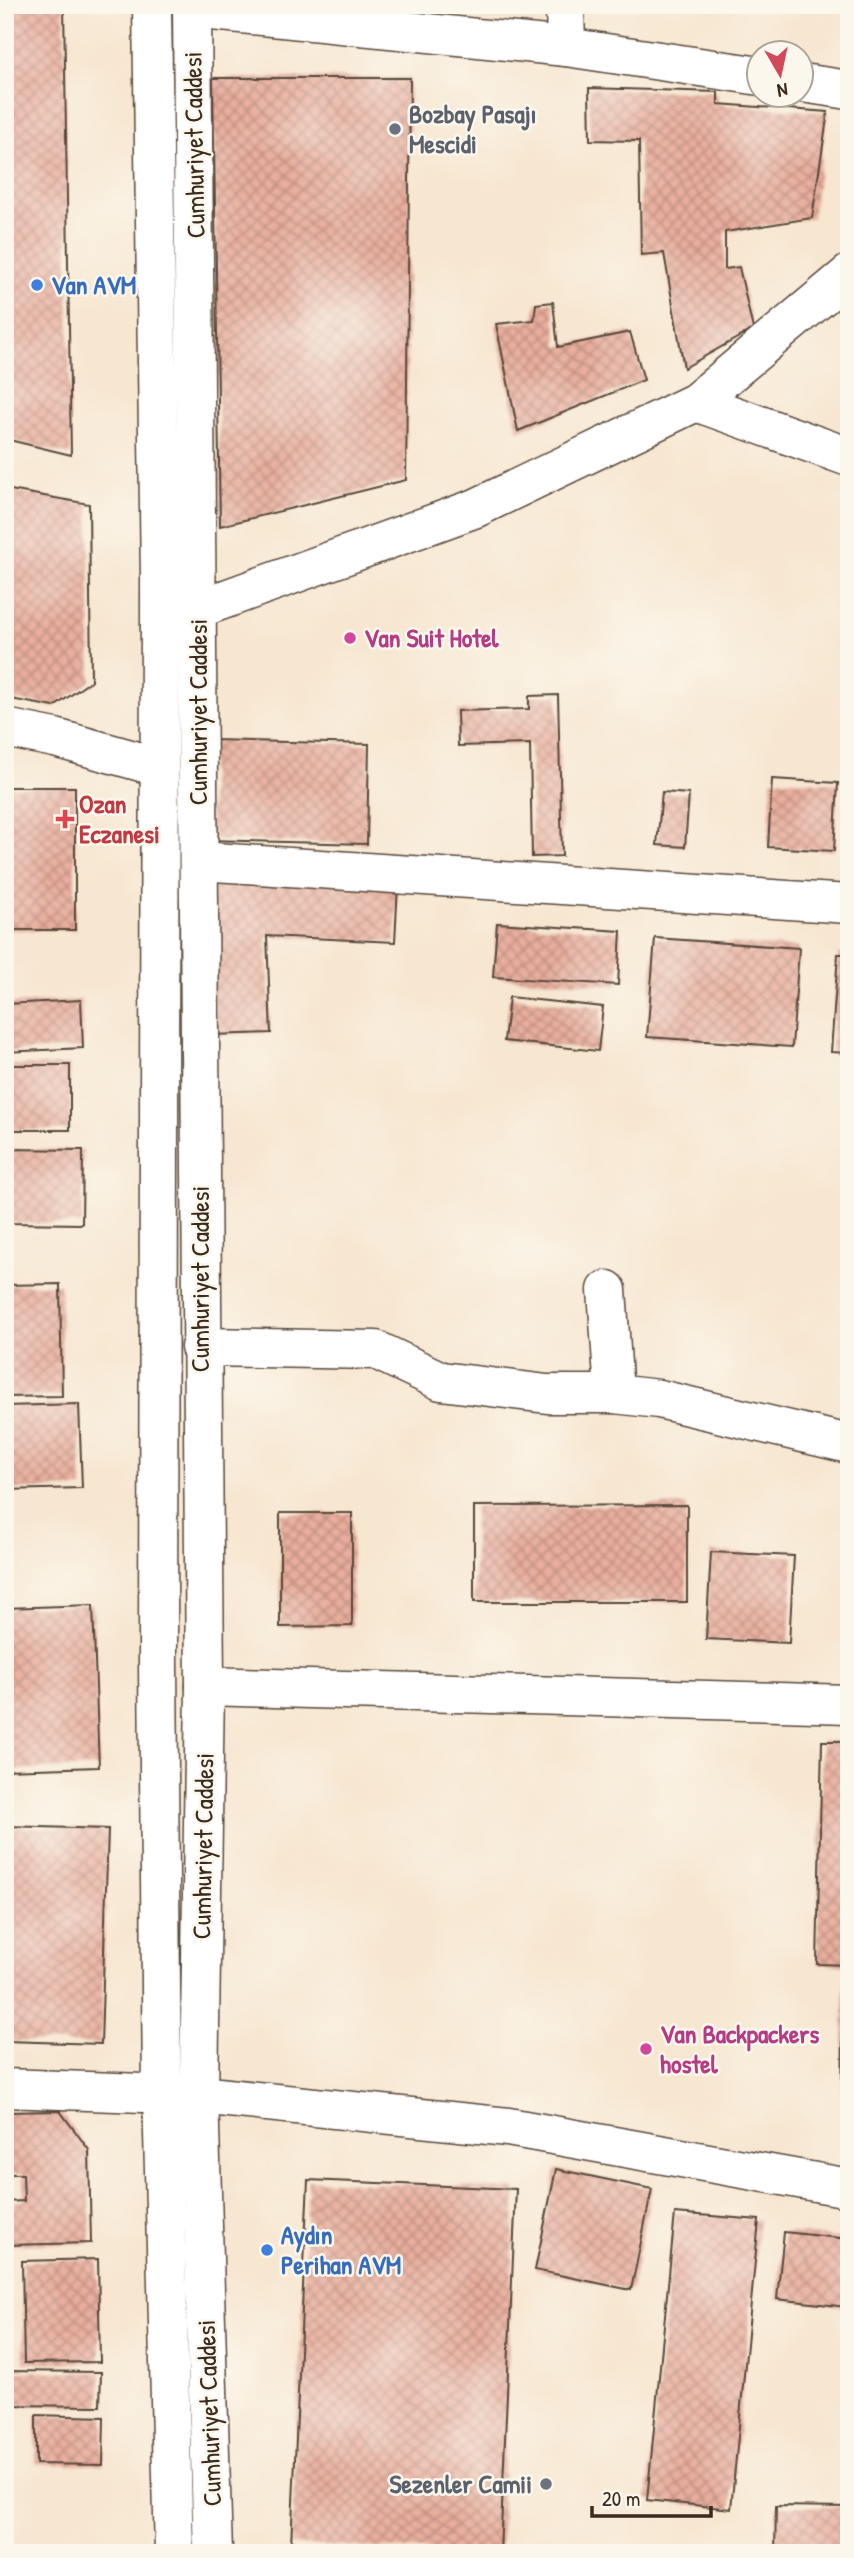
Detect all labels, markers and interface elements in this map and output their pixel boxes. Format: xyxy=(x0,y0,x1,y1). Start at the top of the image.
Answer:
north arrow xyxy=(746,38,816,108)
street label: Cumhuriyet Caddesi xyxy=(174,51,213,239)
text: N xyxy=(776,77,790,104)
place label: Bozbay Pasajı Mescidi xyxy=(409,96,537,161)
marker: Bozbay Pasajı Mescidi xyxy=(387,121,403,137)
place label: Van AVM xyxy=(51,267,136,302)
marker: Van AVM xyxy=(29,277,45,293)
street label: Cumhuriyet Caddesi xyxy=(180,619,215,805)
place label: Van Suit Hotel xyxy=(364,620,500,655)
marker: Van Suit Hotel xyxy=(342,630,358,646)
place label: Ozan Eczanesi xyxy=(79,786,160,851)
marker: Ozan Eczanesi xyxy=(57,811,73,827)
street label: Cumhuriyet Caddesi xyxy=(182,1186,217,1372)
street label: Cumhuriyet Caddesi xyxy=(183,1752,222,1940)
place label: Van Backpackers hostel xyxy=(660,2016,819,2081)
marker: Van Backpackers hostel xyxy=(638,2041,654,2057)
place label: Aydın Perihan AVM xyxy=(281,2217,401,2282)
marker: Aydın Perihan AVM xyxy=(259,2242,275,2258)
street label: Cumhuriyet Caddesi xyxy=(188,2319,229,2507)
place label: Sezenler Camii xyxy=(389,2466,532,2501)
scale bar xyxy=(592,2474,710,2518)
marker: Sezenler Camii xyxy=(538,2476,554,2492)
text: 20 m xyxy=(602,2484,640,2513)

